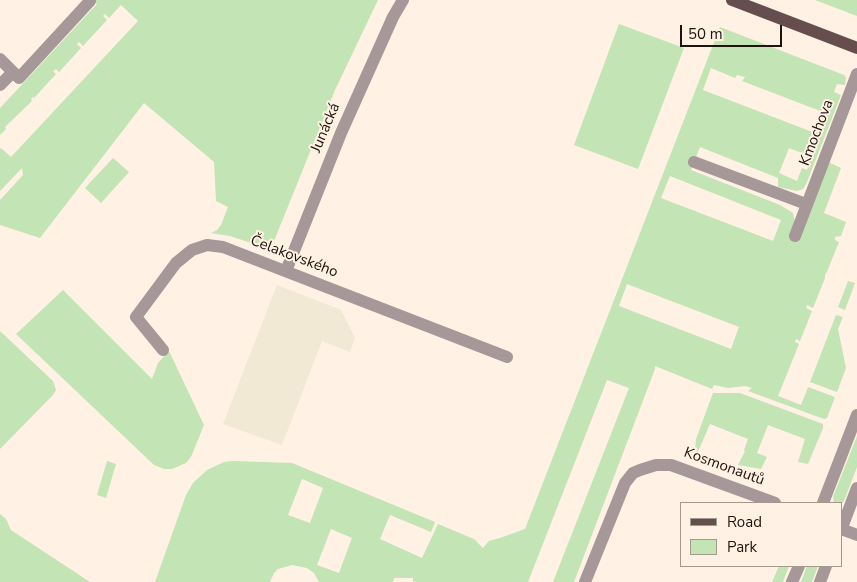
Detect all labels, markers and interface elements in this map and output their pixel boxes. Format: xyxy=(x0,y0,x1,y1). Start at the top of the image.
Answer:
scale bar xyxy=(682,15,784,47)
text: 50 m xyxy=(688,24,723,44)
street label: Kmochova xyxy=(796,97,838,169)
street label: Junácká xyxy=(308,101,344,155)
street label: Čelakovského xyxy=(248,232,340,282)
street label: Kosmonautů xyxy=(681,444,767,490)
legend xyxy=(680,502,842,567)
text: Road xyxy=(727,512,762,532)
text: Park xyxy=(727,537,757,557)

